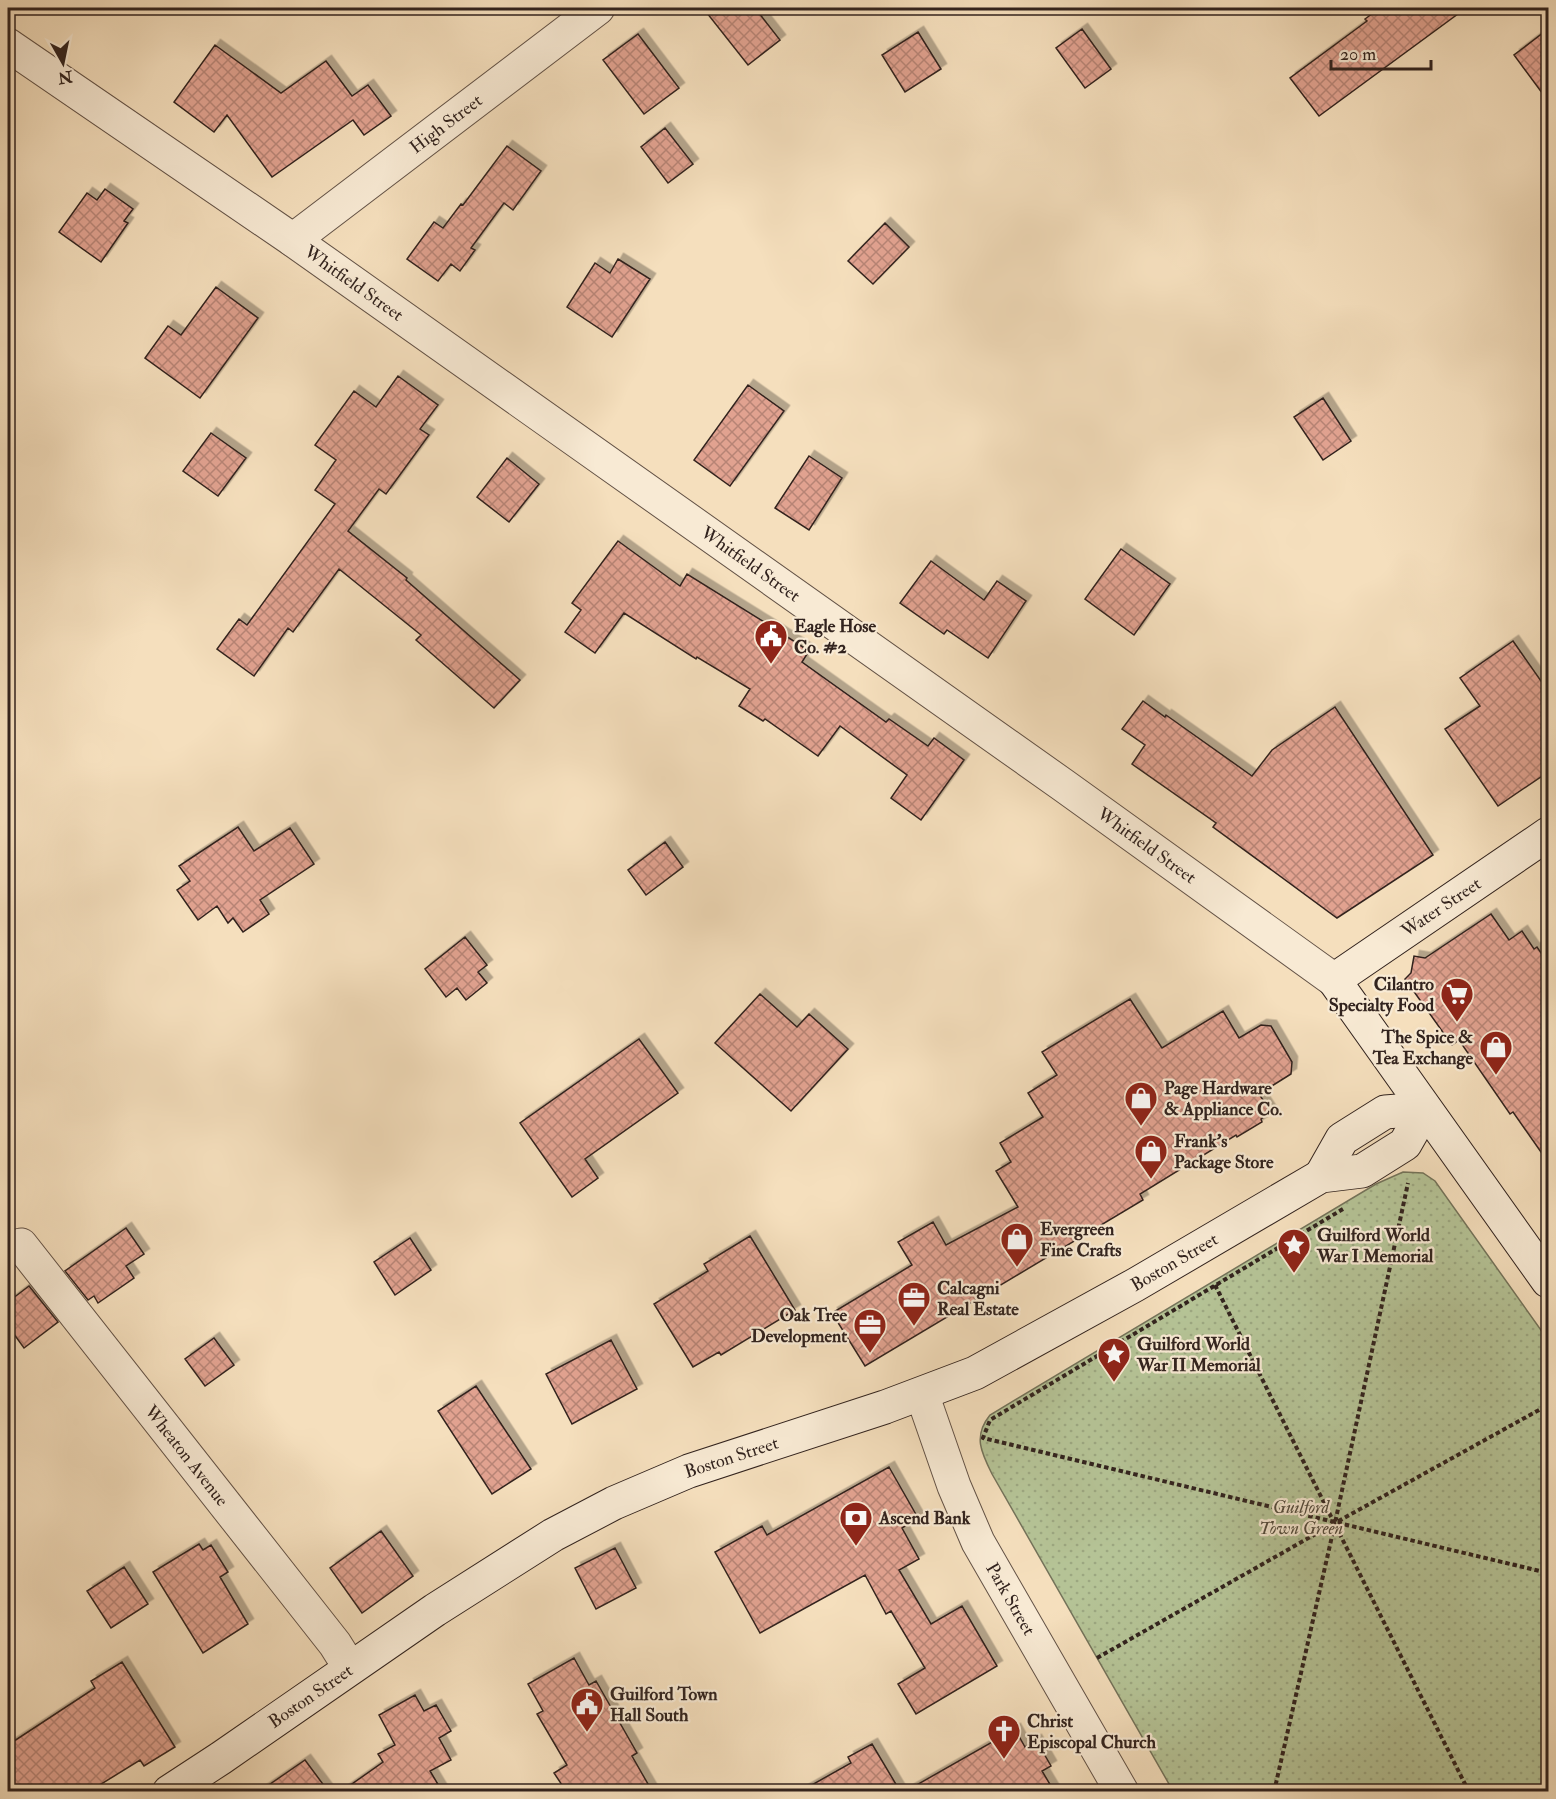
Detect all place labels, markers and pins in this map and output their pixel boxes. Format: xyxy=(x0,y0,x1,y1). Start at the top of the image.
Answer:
place label: Eagle Hose Co. #2 xyxy=(794,615,876,659)
public building icon: Eagle Hose Co. #2 xyxy=(753,618,789,665)
place label: Cilantro Specialty Food xyxy=(1329,973,1434,1017)
supermarket icon: Cilantro Specialty Food xyxy=(1439,976,1475,1023)
place label: The Spice & Tea Exchange xyxy=(1372,1026,1473,1070)
shop icon: The Spice & Tea Exchange xyxy=(1478,1029,1514,1076)
place label: Page Hardware & Appliance Co. xyxy=(1164,1077,1283,1121)
shop icon: Page Hardware & Appliance Co. xyxy=(1123,1080,1159,1127)
place label: Frank's Package Store xyxy=(1174,1130,1274,1174)
shop icon: Frank's Package Store xyxy=(1133,1133,1169,1180)
place label: Evergreen Fine Crafts xyxy=(1040,1218,1121,1262)
shop icon: Evergreen Fine Crafts xyxy=(999,1221,1035,1268)
place label: Guilford World War I Memorial xyxy=(1316,1224,1434,1268)
place icon: Guilford World War I Memorial xyxy=(1276,1227,1312,1274)
place label: Calcagni Real Estate xyxy=(937,1277,1019,1321)
office icon: Calcagni Real Estate xyxy=(896,1280,932,1327)
place label: Oak Tree Development xyxy=(751,1304,847,1348)
office icon: Oak Tree Development xyxy=(852,1307,888,1354)
place label: Guilford World War II Memorial xyxy=(1136,1333,1261,1377)
place icon: Guilford World War II Memorial xyxy=(1096,1336,1132,1383)
bank icon: Ascend Bank xyxy=(838,1500,874,1547)
place label: Ascend Bank xyxy=(878,1507,971,1530)
place label: Guilford Town Hall South xyxy=(610,1683,718,1727)
public building icon: Guilford Town Hall South xyxy=(569,1686,605,1733)
place label: Christ Episcopal Church xyxy=(1027,1710,1156,1754)
church icon: Christ Episcopal Church xyxy=(986,1713,1022,1760)

